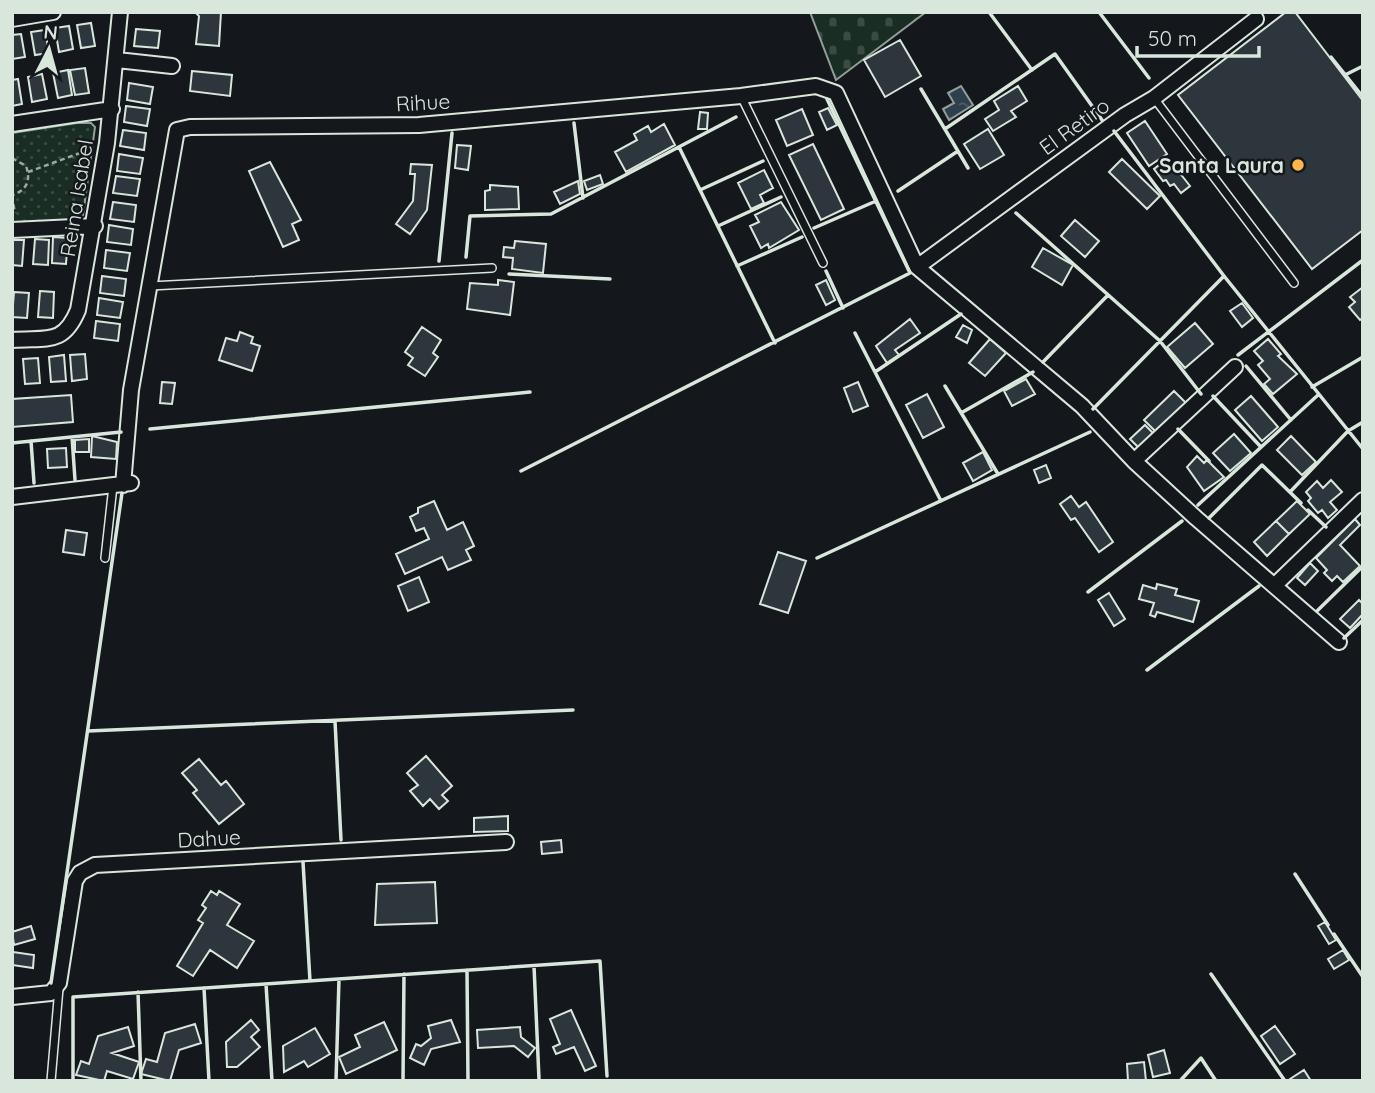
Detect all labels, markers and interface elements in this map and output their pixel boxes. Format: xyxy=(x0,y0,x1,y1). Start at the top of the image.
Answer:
north arrow xyxy=(14,14,84,84)
scale bar xyxy=(1137,14,1260,58)
text: N xyxy=(43,19,59,45)
text: 50 m xyxy=(1148,25,1197,51)
street label: Rihue xyxy=(395,88,451,116)
street label: El Retiro xyxy=(1034,92,1114,160)
street label: Reina Isabel xyxy=(54,138,98,258)
place label: Santa Laura xyxy=(1159,152,1284,178)
marker: Santa Laura xyxy=(1290,157,1306,173)
street label: Dahue xyxy=(177,823,241,853)

